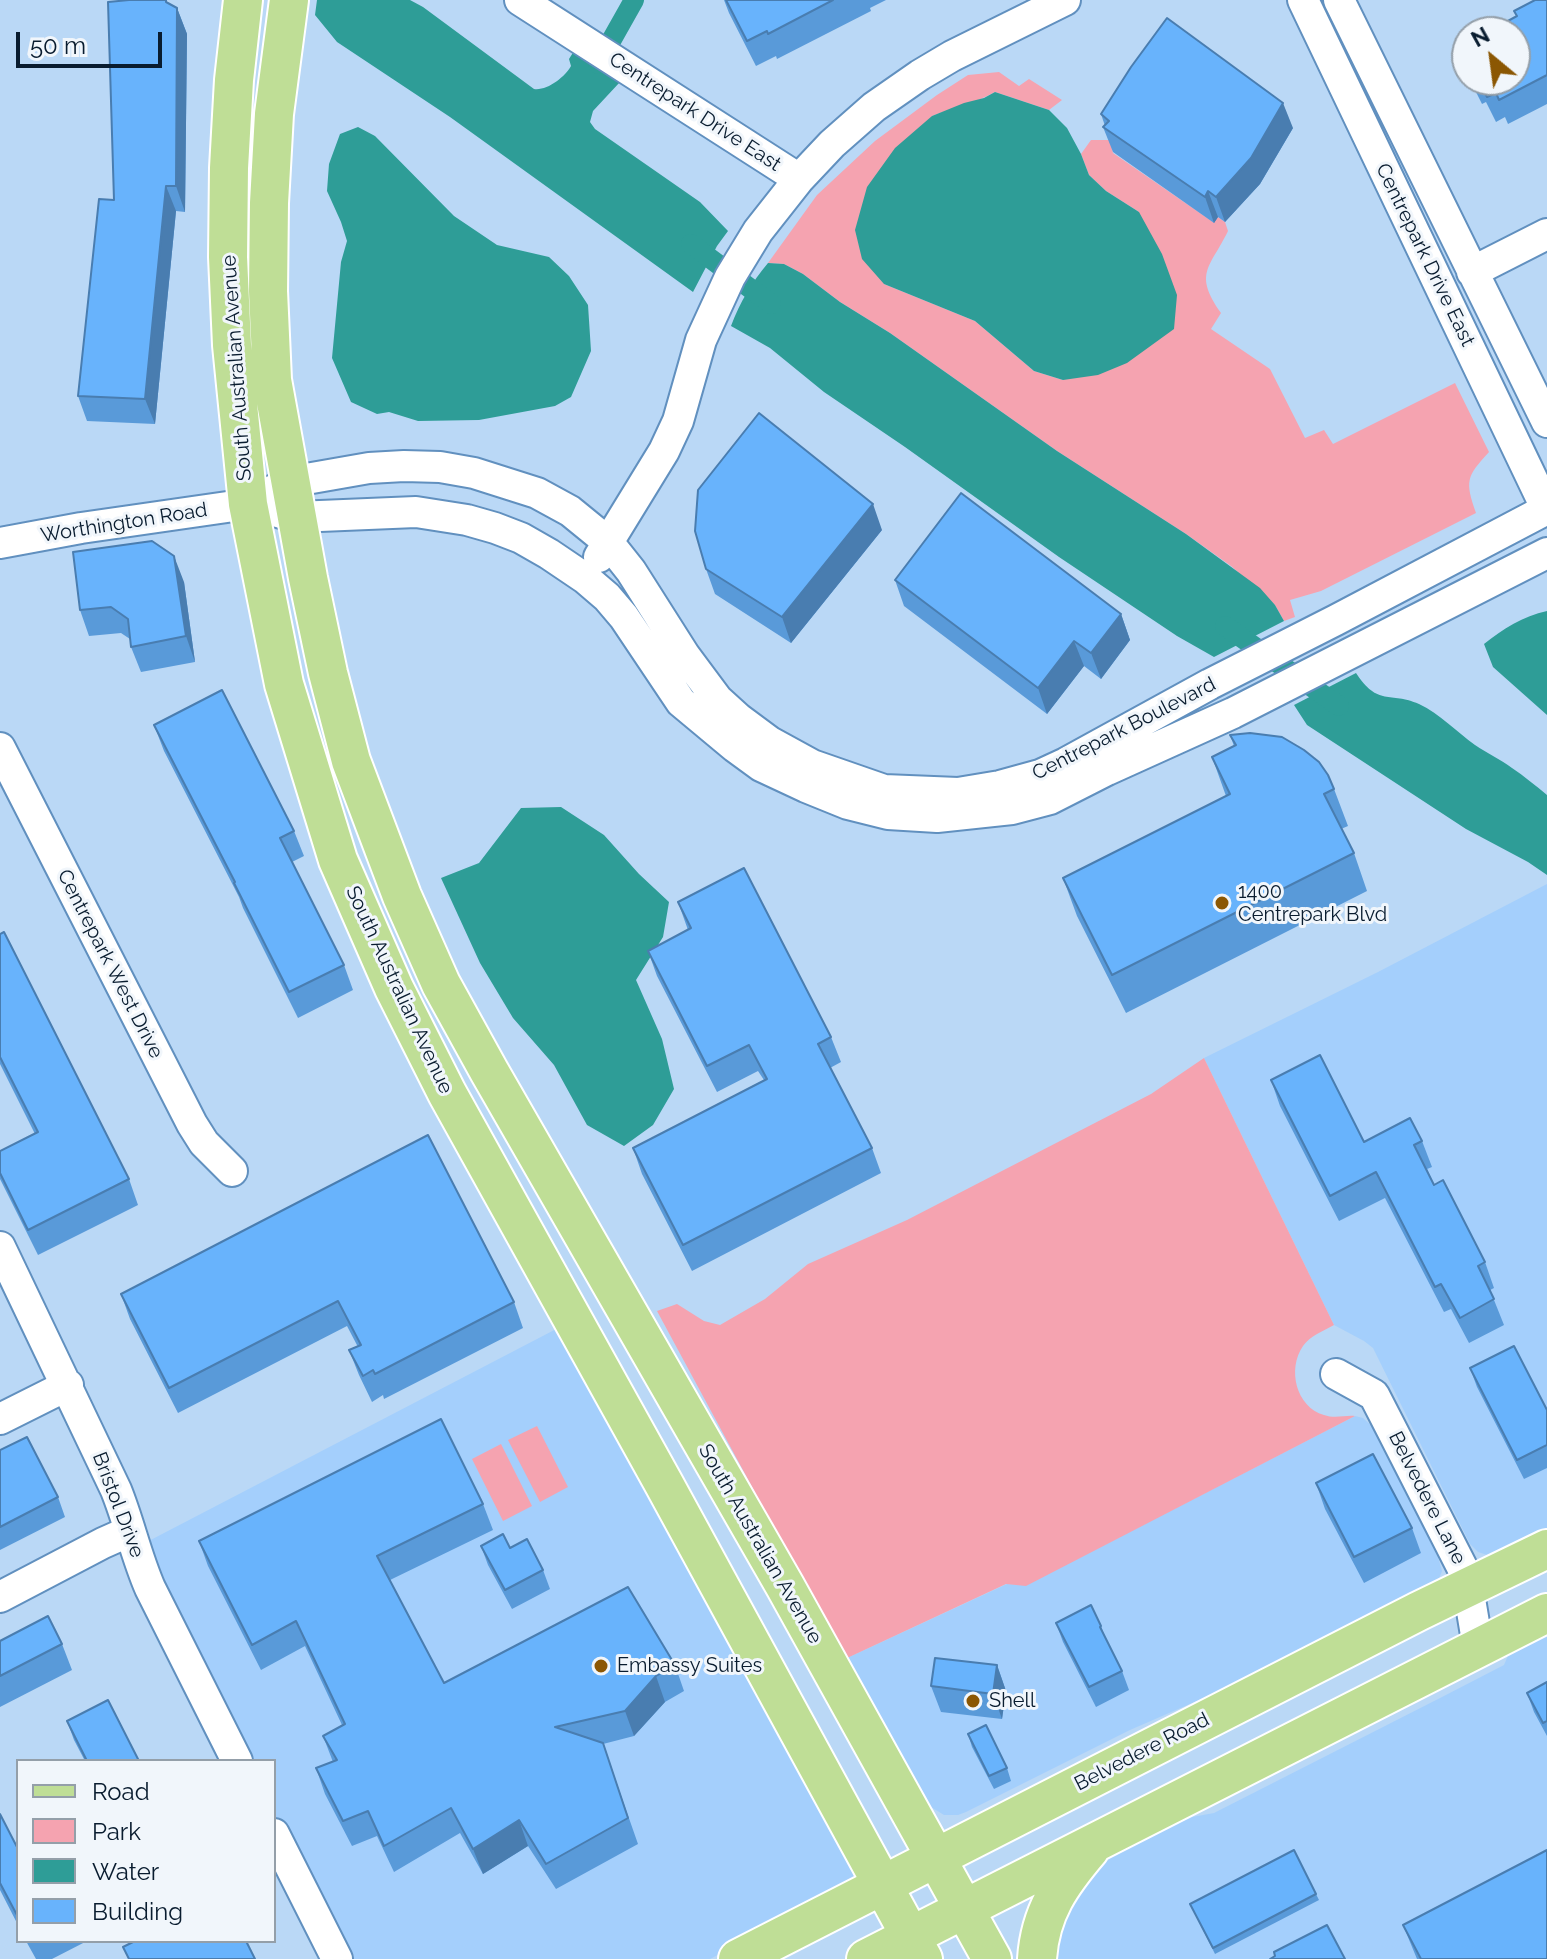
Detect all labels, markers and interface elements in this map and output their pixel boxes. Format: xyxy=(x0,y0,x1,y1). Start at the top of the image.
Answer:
scale bar xyxy=(20,16,166,66)
north arrow xyxy=(1451,16,1531,96)
text: N xyxy=(1467,21,1494,52)
text: 50 m xyxy=(30,31,86,60)
street label: Centrepark Drive East xyxy=(604,47,786,177)
street label: Centrepark Drive East xyxy=(1370,160,1480,350)
street label: South Australian Avenue xyxy=(217,254,257,482)
street label: Worthington Road xyxy=(39,498,209,548)
street label: Centrepark Boulevard xyxy=(1028,672,1220,786)
street label: Centrepark West Drive xyxy=(52,866,168,1062)
place label: 1400 Centrepark Blvd xyxy=(1238,880,1387,927)
street label: South Australian Avenue xyxy=(340,882,458,1098)
marker: 1400 Centrepark Blvd xyxy=(1213,894,1231,912)
street label: Belvedere Lane xyxy=(1383,1428,1471,1568)
street label: South Australian Avenue xyxy=(693,1440,827,1648)
street label: Bristol Drive xyxy=(87,1449,149,1561)
place label: Embassy Suites xyxy=(617,1654,762,1678)
marker: Embassy Suites xyxy=(592,1657,610,1675)
place label: Shell xyxy=(989,1689,1035,1713)
marker: Shell xyxy=(964,1692,982,1710)
street label: Belvedere Road xyxy=(1071,1708,1213,1796)
legend xyxy=(16,1759,276,1943)
text: Road xyxy=(92,1777,150,1806)
text: Park xyxy=(92,1817,141,1846)
text: Water xyxy=(92,1857,159,1886)
text: Building xyxy=(92,1897,183,1926)

